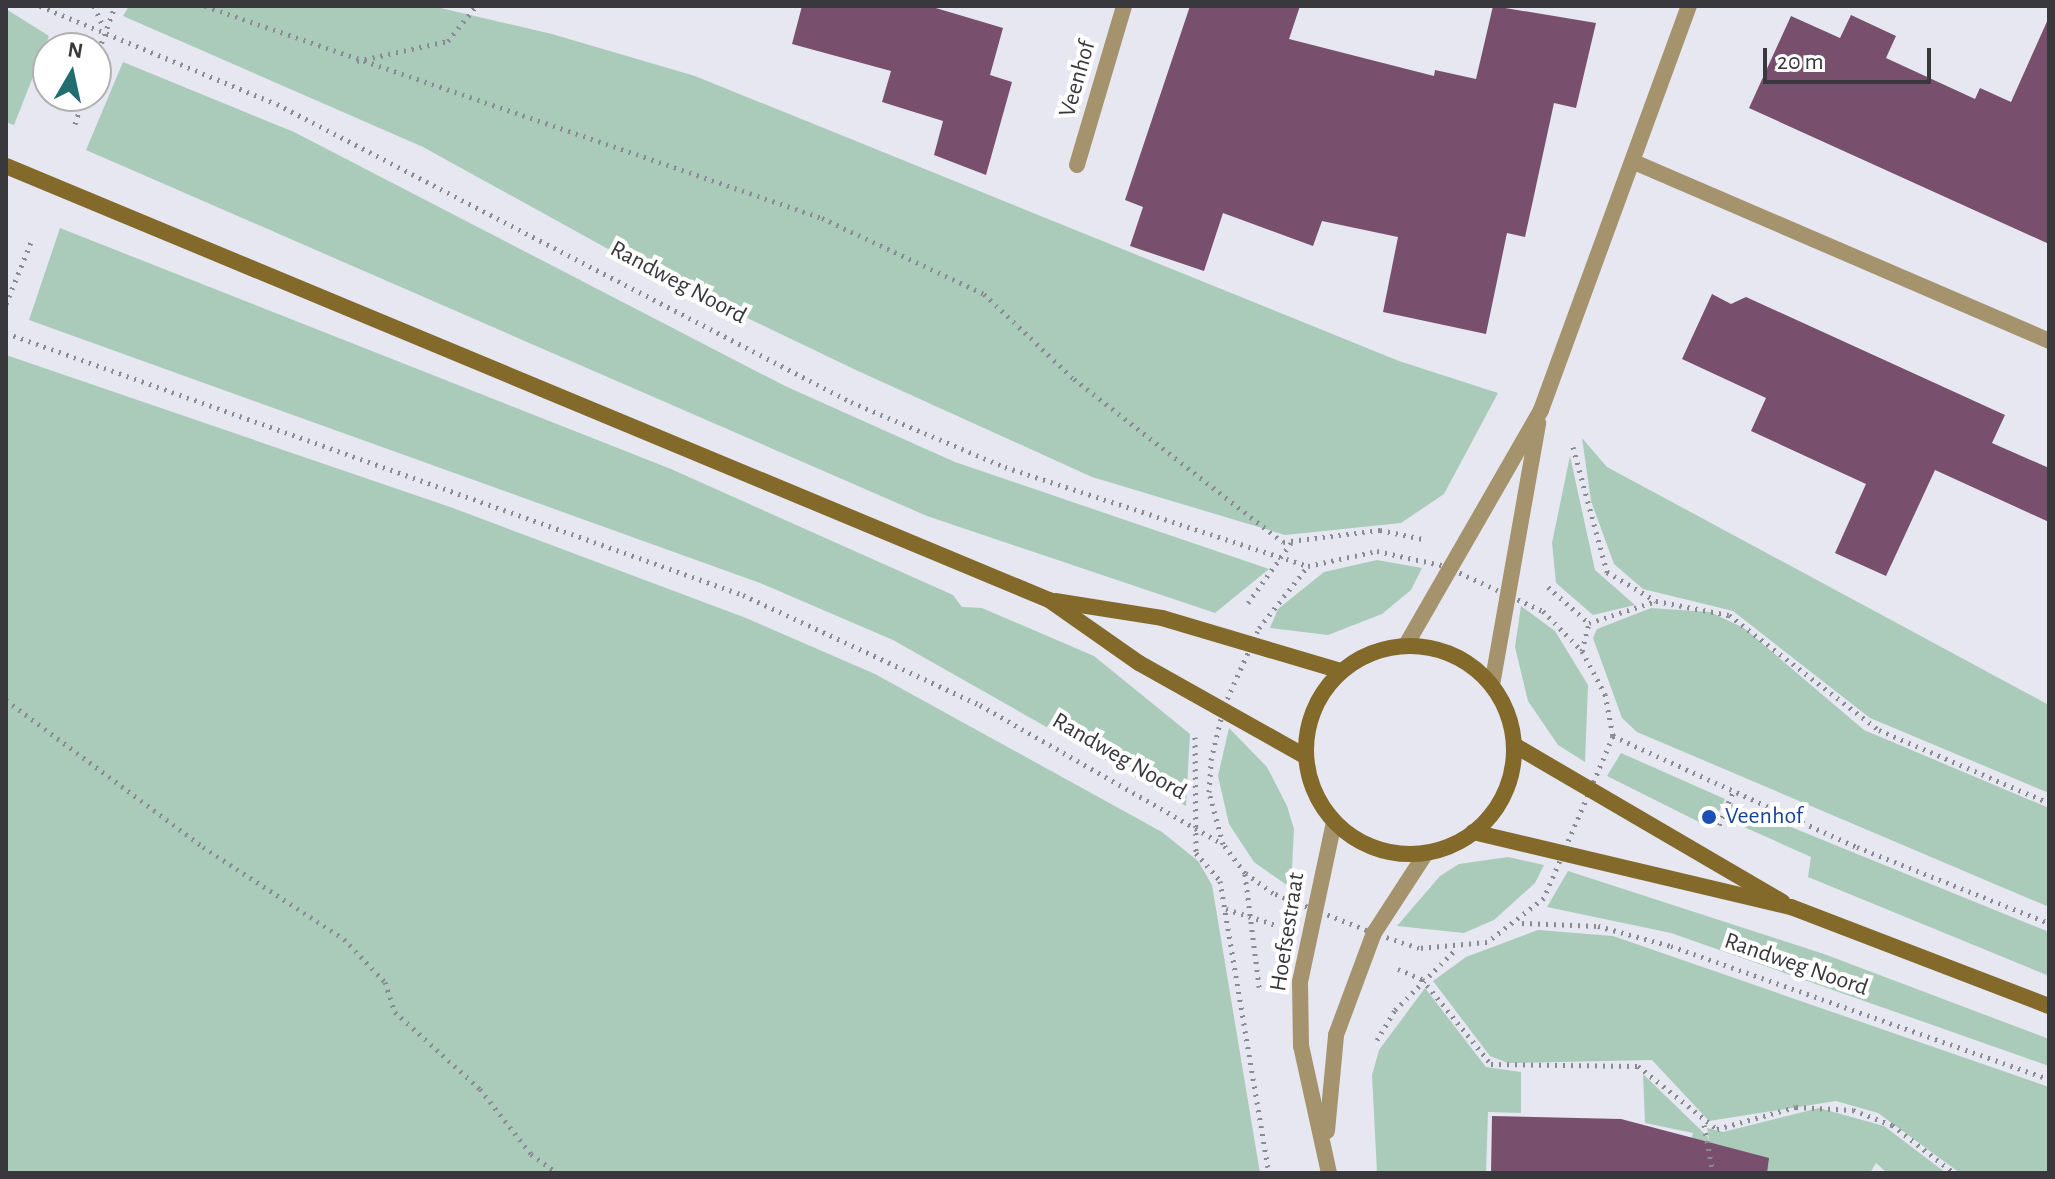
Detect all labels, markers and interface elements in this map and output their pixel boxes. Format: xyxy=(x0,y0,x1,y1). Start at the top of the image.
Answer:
north arrow xyxy=(32,32,112,112)
scale bar xyxy=(1767,32,1935,82)
text: N xyxy=(66,38,85,62)
street label: Veenhof xyxy=(1053,38,1103,120)
text: 20 m xyxy=(1777,50,1824,74)
street label: Randweg Noord xyxy=(605,235,751,331)
street label: Randweg Noord xyxy=(1047,707,1191,807)
place label: Veenhof xyxy=(1725,803,1803,831)
marker: Veenhof xyxy=(1700,808,1718,826)
street label: Hoefsestraat xyxy=(1264,871,1312,993)
street label: Randweg Noord xyxy=(1720,927,1872,1003)

